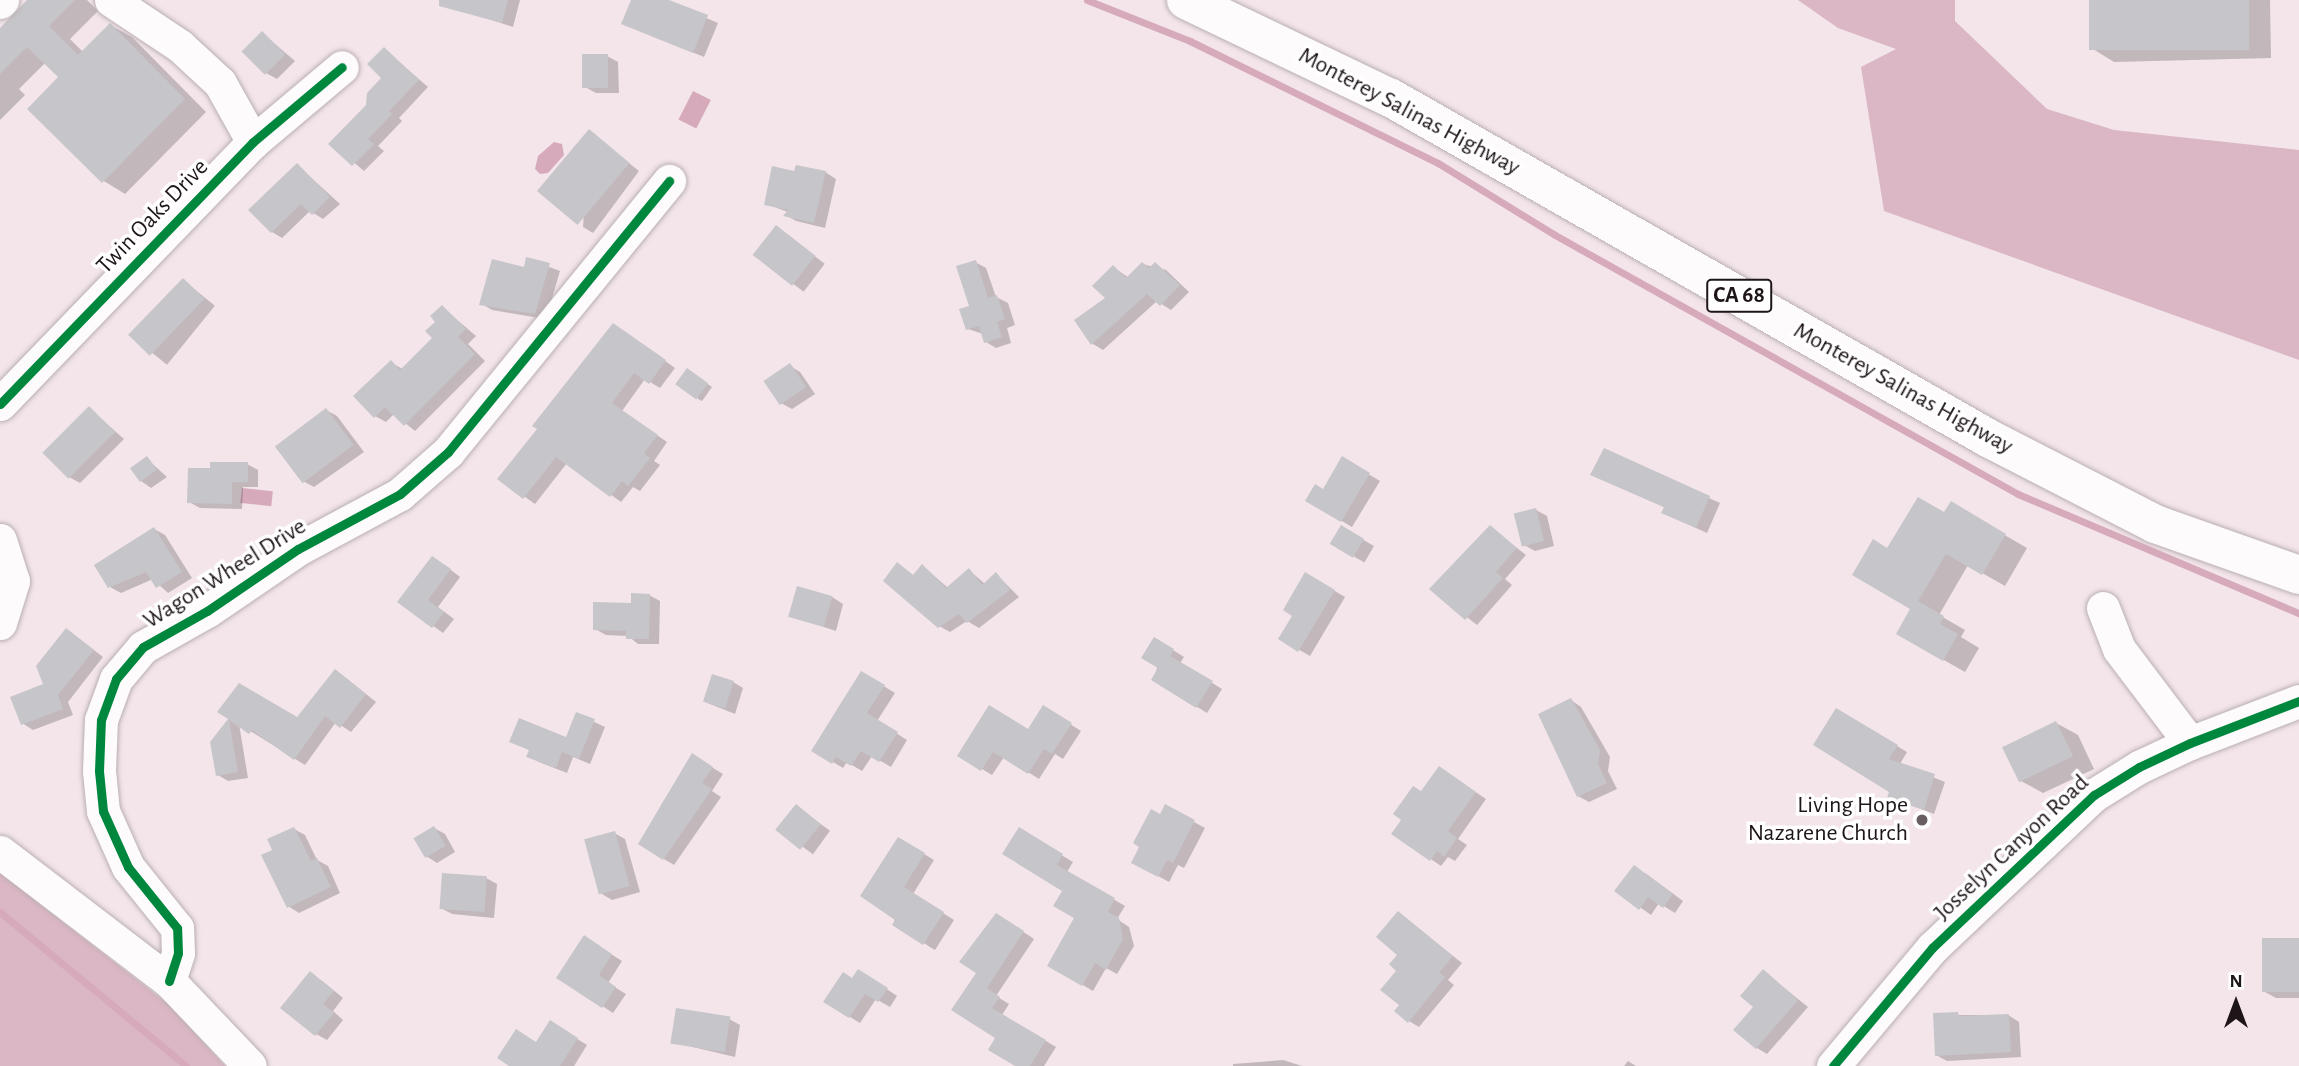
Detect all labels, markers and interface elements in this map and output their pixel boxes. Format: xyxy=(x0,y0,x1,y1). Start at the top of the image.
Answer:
street label: Monterey Salinas Highway xyxy=(1293,41,1525,183)
street label: Twin Oaks Drive xyxy=(91,154,215,280)
road number: CA 68 xyxy=(1706,276,1772,316)
street label: Monterey Salinas Highway xyxy=(1788,317,2018,461)
street label: Wagon Wheel Drive xyxy=(138,512,312,636)
street label: Josselyn Canyon Road xyxy=(1929,769,2095,927)
place label: Living Hope Nazarene Church xyxy=(1748,792,1908,848)
marker: Living Hope Nazarene Church xyxy=(1914,812,1930,828)
north arrow xyxy=(2201,968,2271,1038)
text: N xyxy=(2229,972,2243,991)

